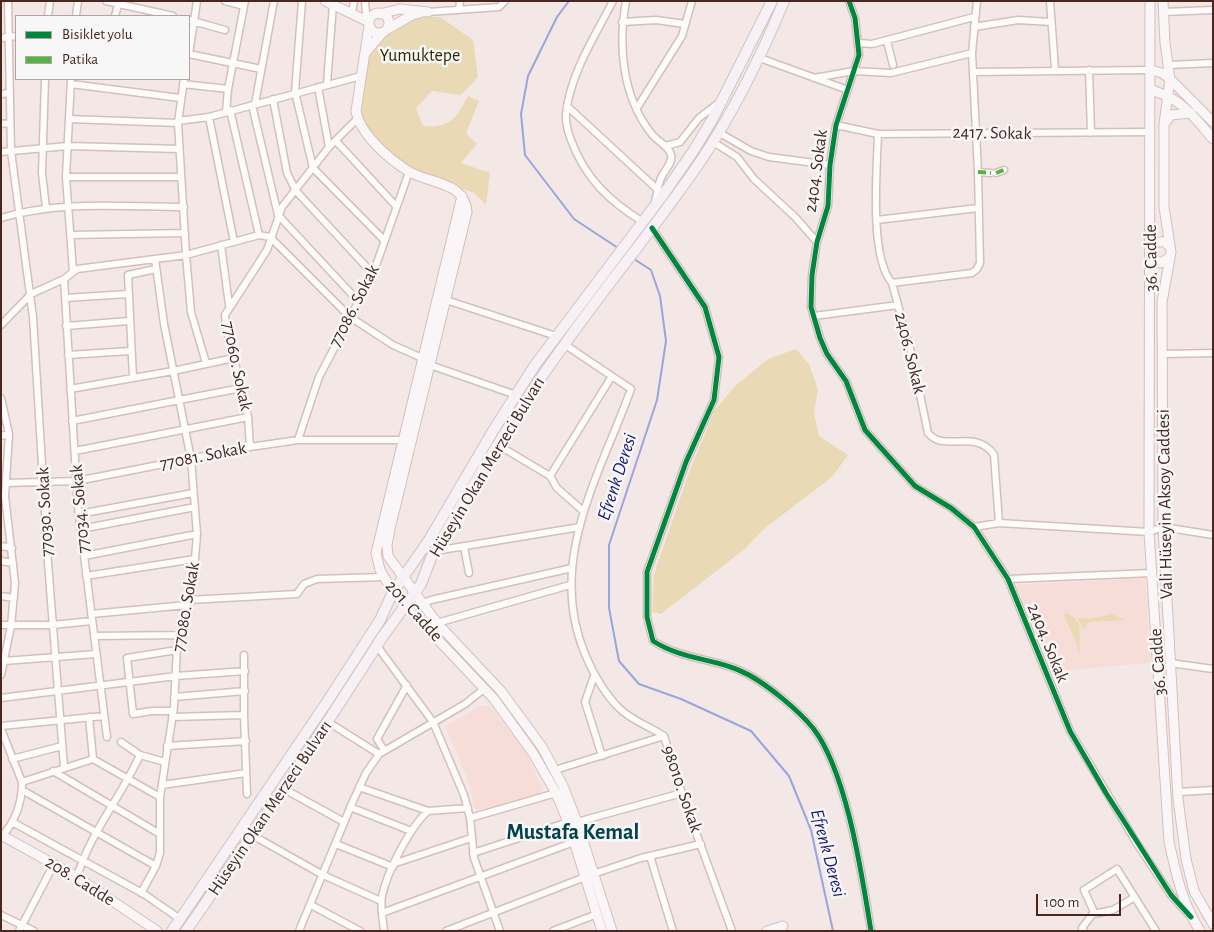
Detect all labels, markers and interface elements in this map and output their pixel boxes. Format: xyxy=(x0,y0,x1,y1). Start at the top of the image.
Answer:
legend xyxy=(15,15,190,80)
text: Bisiklet yolu xyxy=(62,27,133,42)
park label: Yumuktepe xyxy=(380,45,460,67)
text: Patika xyxy=(62,52,98,67)
street label: 2417. Sokak xyxy=(952,122,1032,144)
street label: 2404. Sokak xyxy=(799,128,833,214)
street label: 36. Cadde xyxy=(1140,224,1162,292)
street label: 77086. Sokak xyxy=(324,261,384,351)
street label: 2406. Sokak xyxy=(889,310,931,396)
street label: 77060. Sokak xyxy=(217,319,257,413)
street label: Hüseyin Okan Merzeci Bulvarı xyxy=(424,373,550,561)
street label: Vali Hüseyin Aksoy Caddesi xyxy=(1153,409,1177,599)
water label: Efrenk Deresi xyxy=(592,431,642,523)
street label: 77081. Sokak xyxy=(158,437,248,475)
street label: 77034. Sokak xyxy=(65,464,95,554)
street label: 77030. Sokak xyxy=(32,467,58,557)
street label: 77080. Sokak xyxy=(167,560,205,654)
street label: 201. Cadde xyxy=(381,576,447,646)
street label: 2404. Sokak xyxy=(1022,600,1074,686)
street label: 36. Cadde xyxy=(1145,628,1171,696)
street label: Hüseyin Okan Merzeci Bulvarı xyxy=(203,716,337,900)
street label: 98010. Sokak xyxy=(657,743,707,835)
water label: Efrenk Deresi xyxy=(805,807,851,899)
district label: Mustafa Kemal xyxy=(507,819,639,845)
street label: 208. Cadde xyxy=(41,851,119,911)
scale bar xyxy=(1039,884,1124,916)
text: 100 m xyxy=(1044,895,1079,910)

